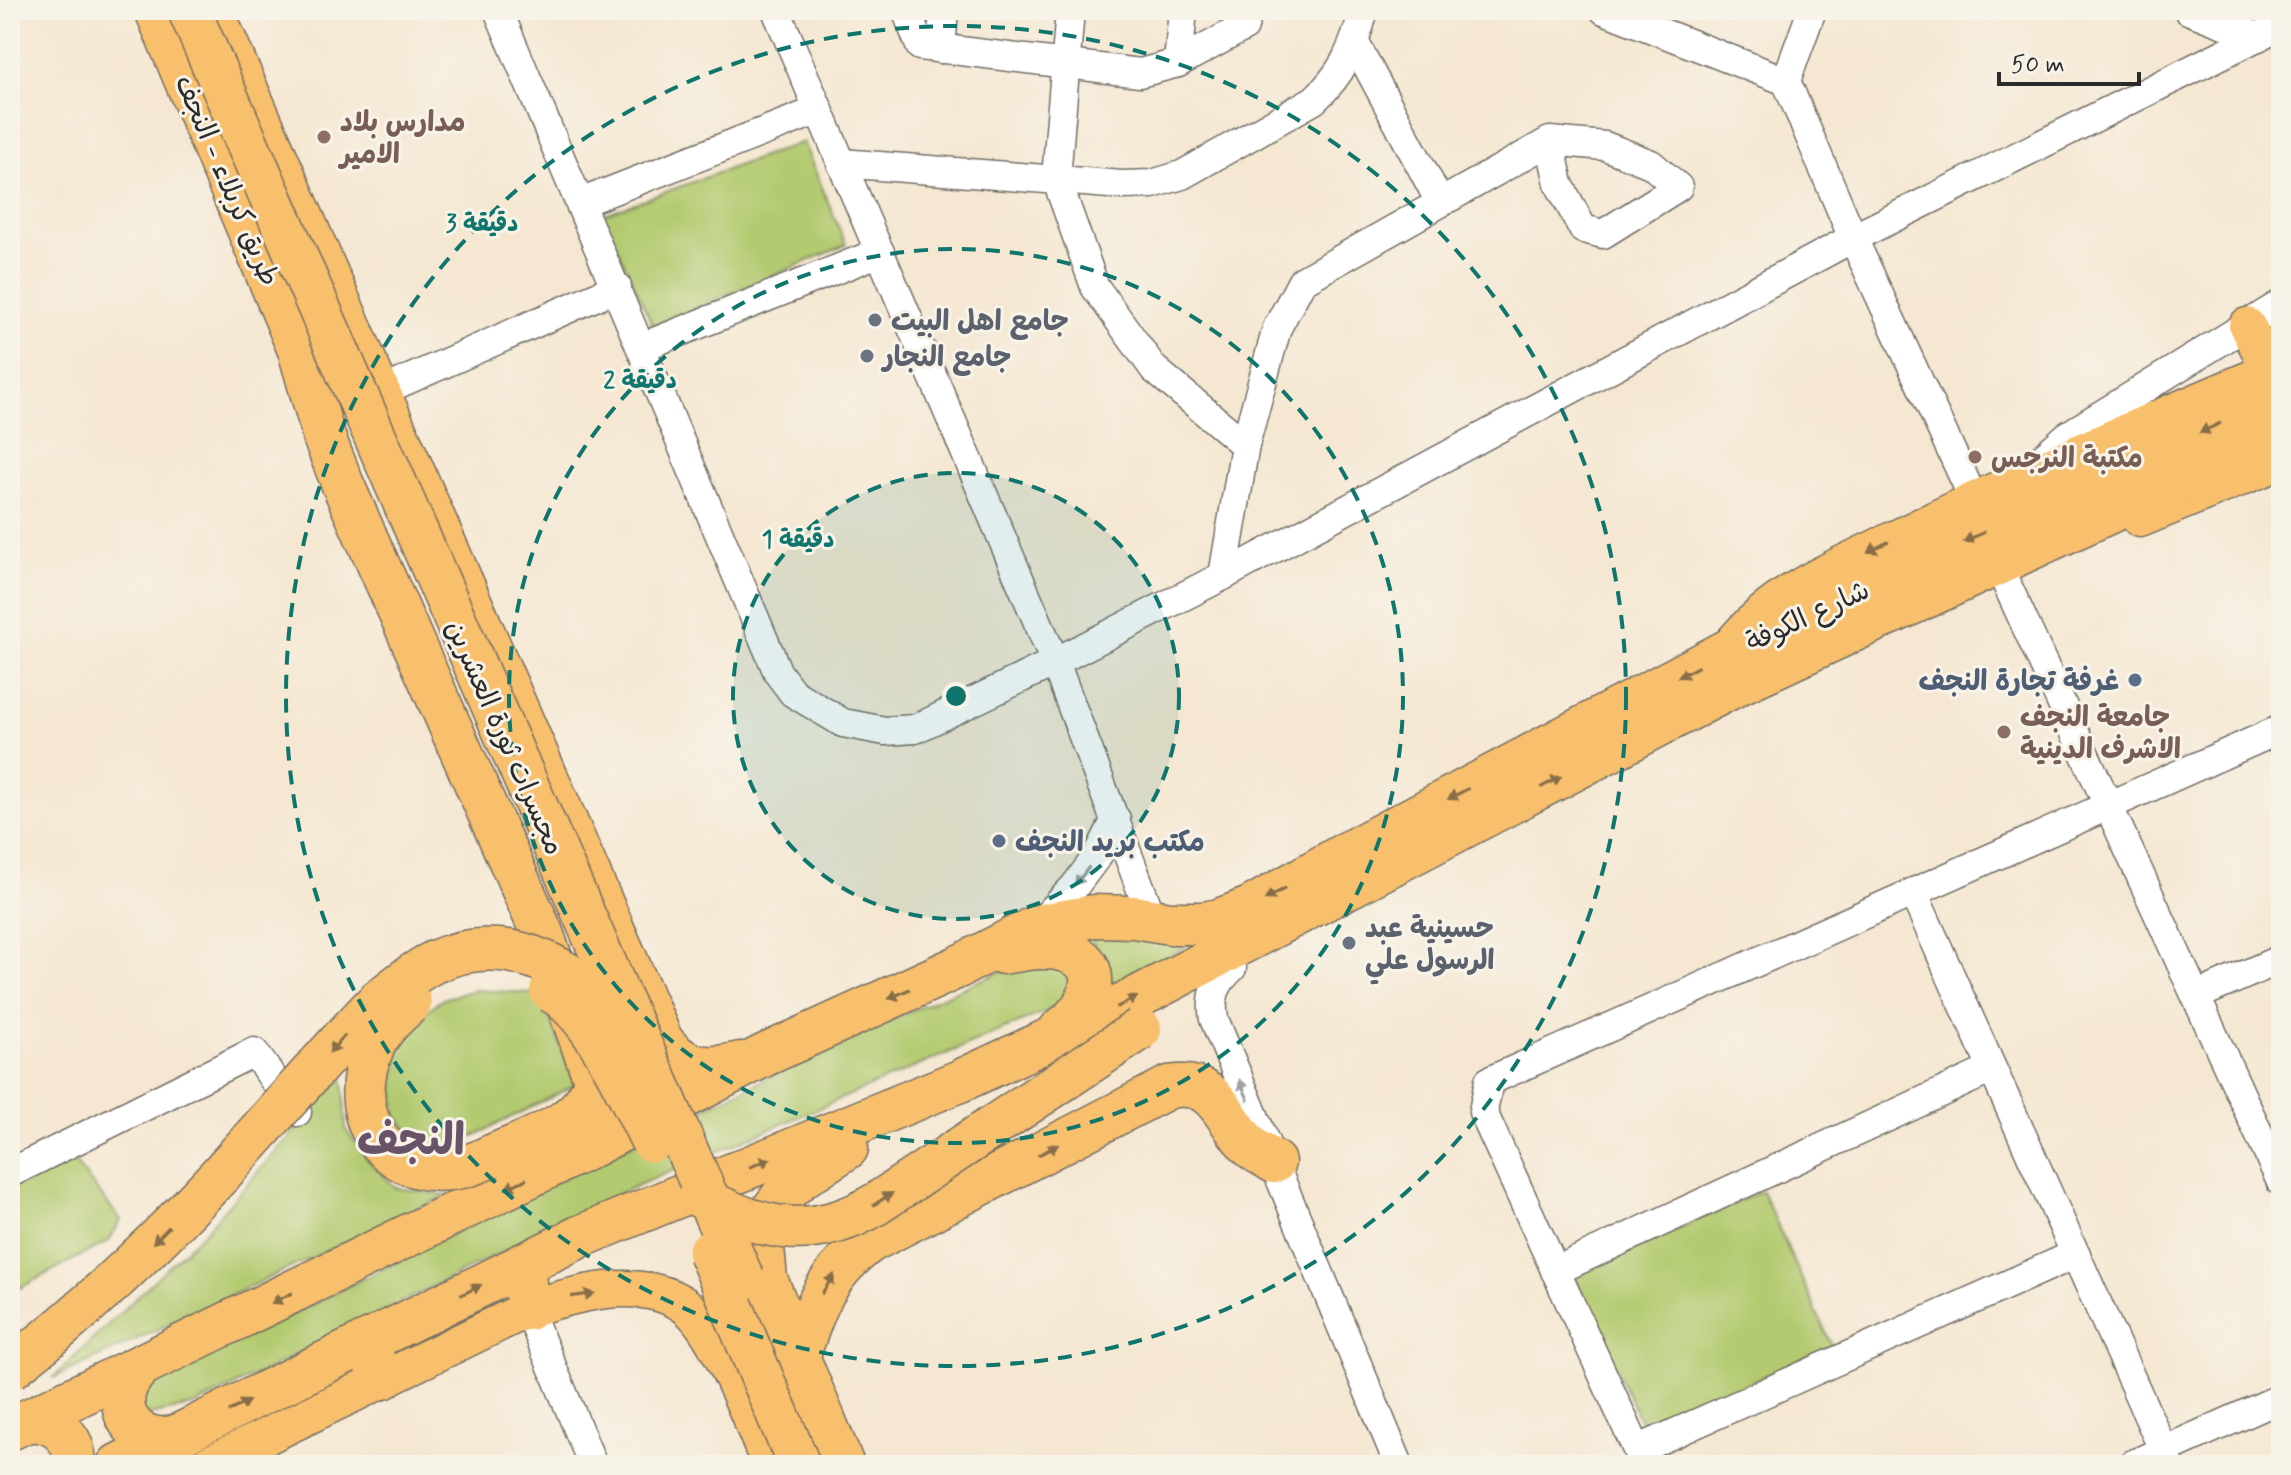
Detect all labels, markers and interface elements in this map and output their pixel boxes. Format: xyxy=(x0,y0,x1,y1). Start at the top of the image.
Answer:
scale bar xyxy=(1999,36,2139,86)
text: 50 m xyxy=(2011,50,2065,81)
street label: طريق کربلاء - النجف xyxy=(165,70,287,292)
place label: مدارس بلاد الامير xyxy=(337,105,466,174)
marker: مدارس بلاد الامير xyxy=(315,128,333,146)
text: 3 دقيقة xyxy=(446,209,518,240)
place label: جامع اهل البيت xyxy=(891,304,1069,341)
marker: جامع اهل البيت xyxy=(866,311,884,329)
place label: جامع النجار xyxy=(880,340,1011,377)
marker: جامع النجار xyxy=(858,347,876,365)
text: 2 دقيقة xyxy=(603,366,677,397)
one-way arrow xyxy=(2198,421,2221,435)
place label: مكتبة النرجس xyxy=(1991,441,2143,478)
marker: مكتبة النرجس xyxy=(1966,448,1984,466)
text: 1 دقيقة xyxy=(762,525,834,556)
one-way arrow xyxy=(1962,530,1985,544)
one-way arrow xyxy=(1867,541,1890,554)
street label: شارع الكوفة xyxy=(1740,572,1876,662)
street label: مجسرات ثورة العشرين xyxy=(435,615,572,861)
place label: غرفة تجارة النجف xyxy=(1919,664,2119,701)
one-way arrow xyxy=(1677,665,1699,679)
marker: غرفة تجارة النجف xyxy=(2126,671,2144,689)
centre of rings xyxy=(942,682,970,710)
place label: جامعة النجف الاشرف الدينية xyxy=(2020,700,2181,769)
marker: جامعة النجف الاشرف الدينية xyxy=(1995,723,2013,741)
one-way arrow xyxy=(1540,775,1563,788)
one-way arrow xyxy=(1447,787,1470,801)
place label: مكتب بريد النجف xyxy=(1015,825,1205,862)
marker: مكتب بريد النجف xyxy=(990,832,1008,850)
one-way arrow xyxy=(1074,866,1091,886)
one-way arrow xyxy=(1264,886,1286,900)
place label: حسينية عبد الرسول علي xyxy=(1365,911,1495,985)
marker: حسينية عبد الرسول علي xyxy=(1340,934,1358,952)
one-way arrow xyxy=(887,987,911,1001)
one-way arrow xyxy=(1115,996,1138,1009)
one-way arrow xyxy=(329,1034,346,1054)
one-way arrow xyxy=(1237,1078,1250,1102)
district label: النجف xyxy=(357,1113,465,1171)
one-way arrow xyxy=(1037,1143,1059,1157)
one-way arrow xyxy=(749,1156,773,1169)
one-way arrow xyxy=(504,1177,527,1191)
one-way arrow xyxy=(872,1193,894,1207)
one-way arrow xyxy=(152,1226,171,1244)
one-way arrow xyxy=(821,1273,836,1294)
one-way arrow xyxy=(460,1283,483,1297)
one-way arrow xyxy=(571,1288,596,1301)
one-way arrow xyxy=(271,1291,294,1305)
one-way arrow xyxy=(227,1399,250,1413)

